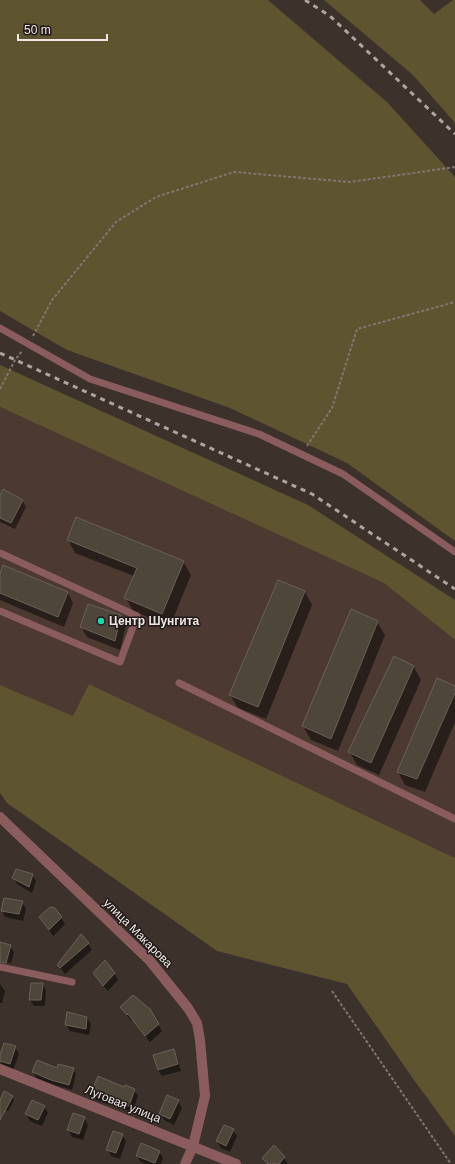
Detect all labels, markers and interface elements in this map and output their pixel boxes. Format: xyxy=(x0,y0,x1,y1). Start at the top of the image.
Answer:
scale bar xyxy=(18,16,107,42)
text: 50 m xyxy=(24,23,51,37)
place label: Центр Шунгита xyxy=(109,614,200,628)
marker: Центр Шунгита xyxy=(96,616,106,626)
street label: улица Макарова xyxy=(101,896,176,971)
street label: Луговая улица xyxy=(83,1082,163,1126)

